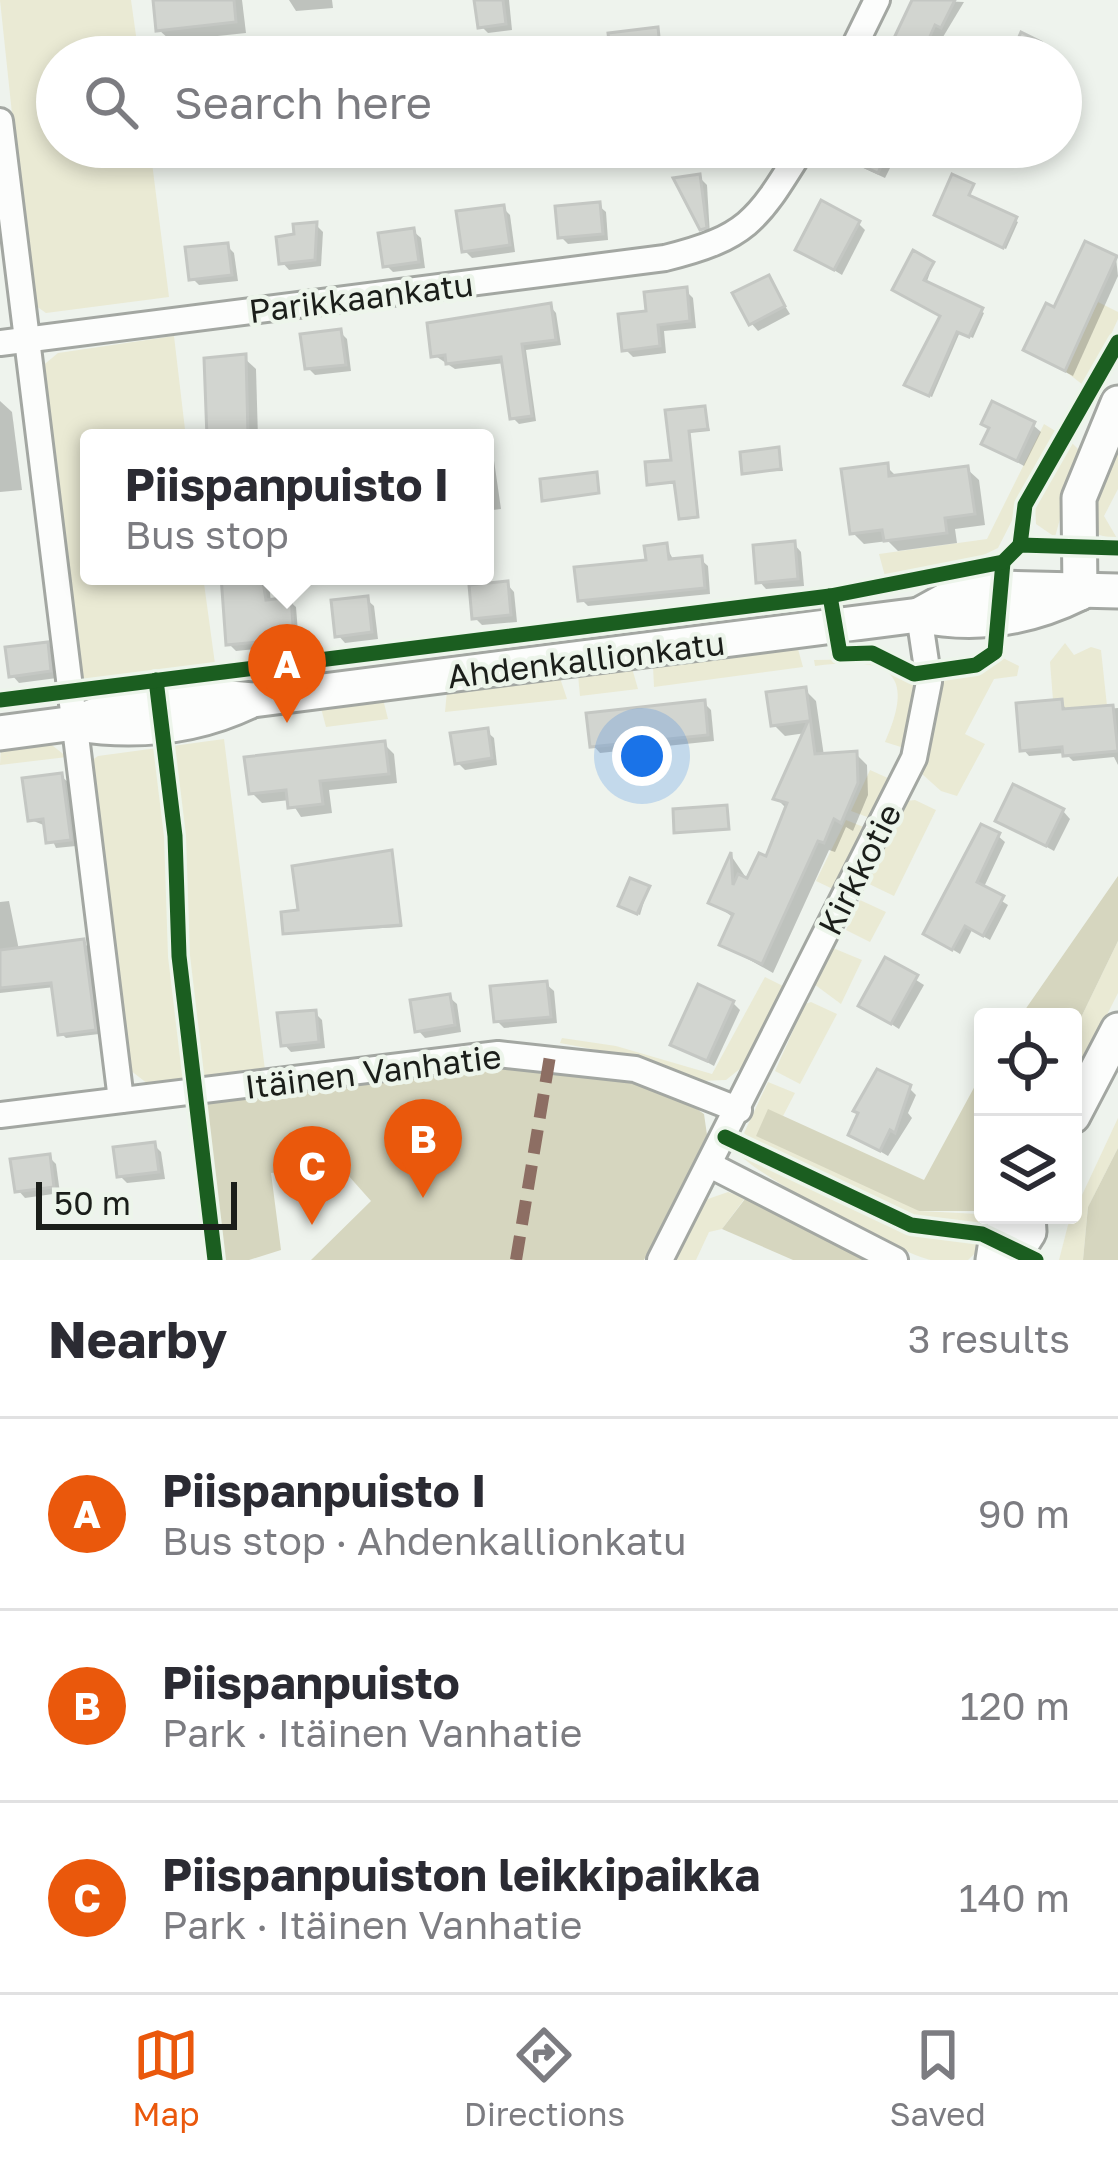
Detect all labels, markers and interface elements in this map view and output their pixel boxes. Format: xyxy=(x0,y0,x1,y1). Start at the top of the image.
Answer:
search box xyxy=(36,36,1082,168)
icon: search xyxy=(78,69,144,135)
text: Search here xyxy=(174,75,432,129)
street label: Parikkaankatu xyxy=(246,264,476,330)
popup xyxy=(80,429,494,585)
text: Piispanpuisto I xyxy=(125,457,449,511)
text: Bus stop xyxy=(125,511,289,558)
street label: Ahdenkallionkatu xyxy=(445,623,727,695)
pin: A xyxy=(248,624,326,723)
your location xyxy=(612,726,672,786)
street label: Kirkkotie xyxy=(809,797,909,941)
map controls xyxy=(974,1008,1082,1224)
button: locate xyxy=(974,1008,1082,1116)
street label: Itäinen Vanhatie xyxy=(243,1036,503,1106)
pin: B xyxy=(384,1099,462,1198)
button: layers xyxy=(974,1116,1082,1224)
pin: C xyxy=(273,1126,351,1225)
scale bar xyxy=(36,1176,237,1229)
text: 50 m xyxy=(54,1183,131,1222)
text: Nearby xyxy=(48,1308,227,1369)
text: 3 results xyxy=(908,1315,1070,1362)
text: Piispanpuisto I xyxy=(162,1463,486,1517)
text: A xyxy=(73,1490,101,1537)
text: 90 m xyxy=(978,1490,1070,1537)
text: Bus stop · Ahdenkallionkatu xyxy=(162,1517,687,1564)
text: Piispanpuisto xyxy=(162,1655,460,1709)
text: B xyxy=(73,1682,101,1729)
text: 120 m xyxy=(960,1682,1070,1729)
text: Park · Itäinen Vanhatie xyxy=(162,1709,582,1756)
text: Piispanpuiston leikkipaikka xyxy=(162,1847,760,1901)
text: C xyxy=(73,1874,101,1921)
text: 140 m xyxy=(959,1874,1070,1921)
text: Park · Itäinen Vanhatie xyxy=(162,1901,582,1948)
tab: Map xyxy=(132,2022,200,2133)
tab: Directions xyxy=(464,2022,625,2133)
tab: Saved xyxy=(889,2022,986,2133)

